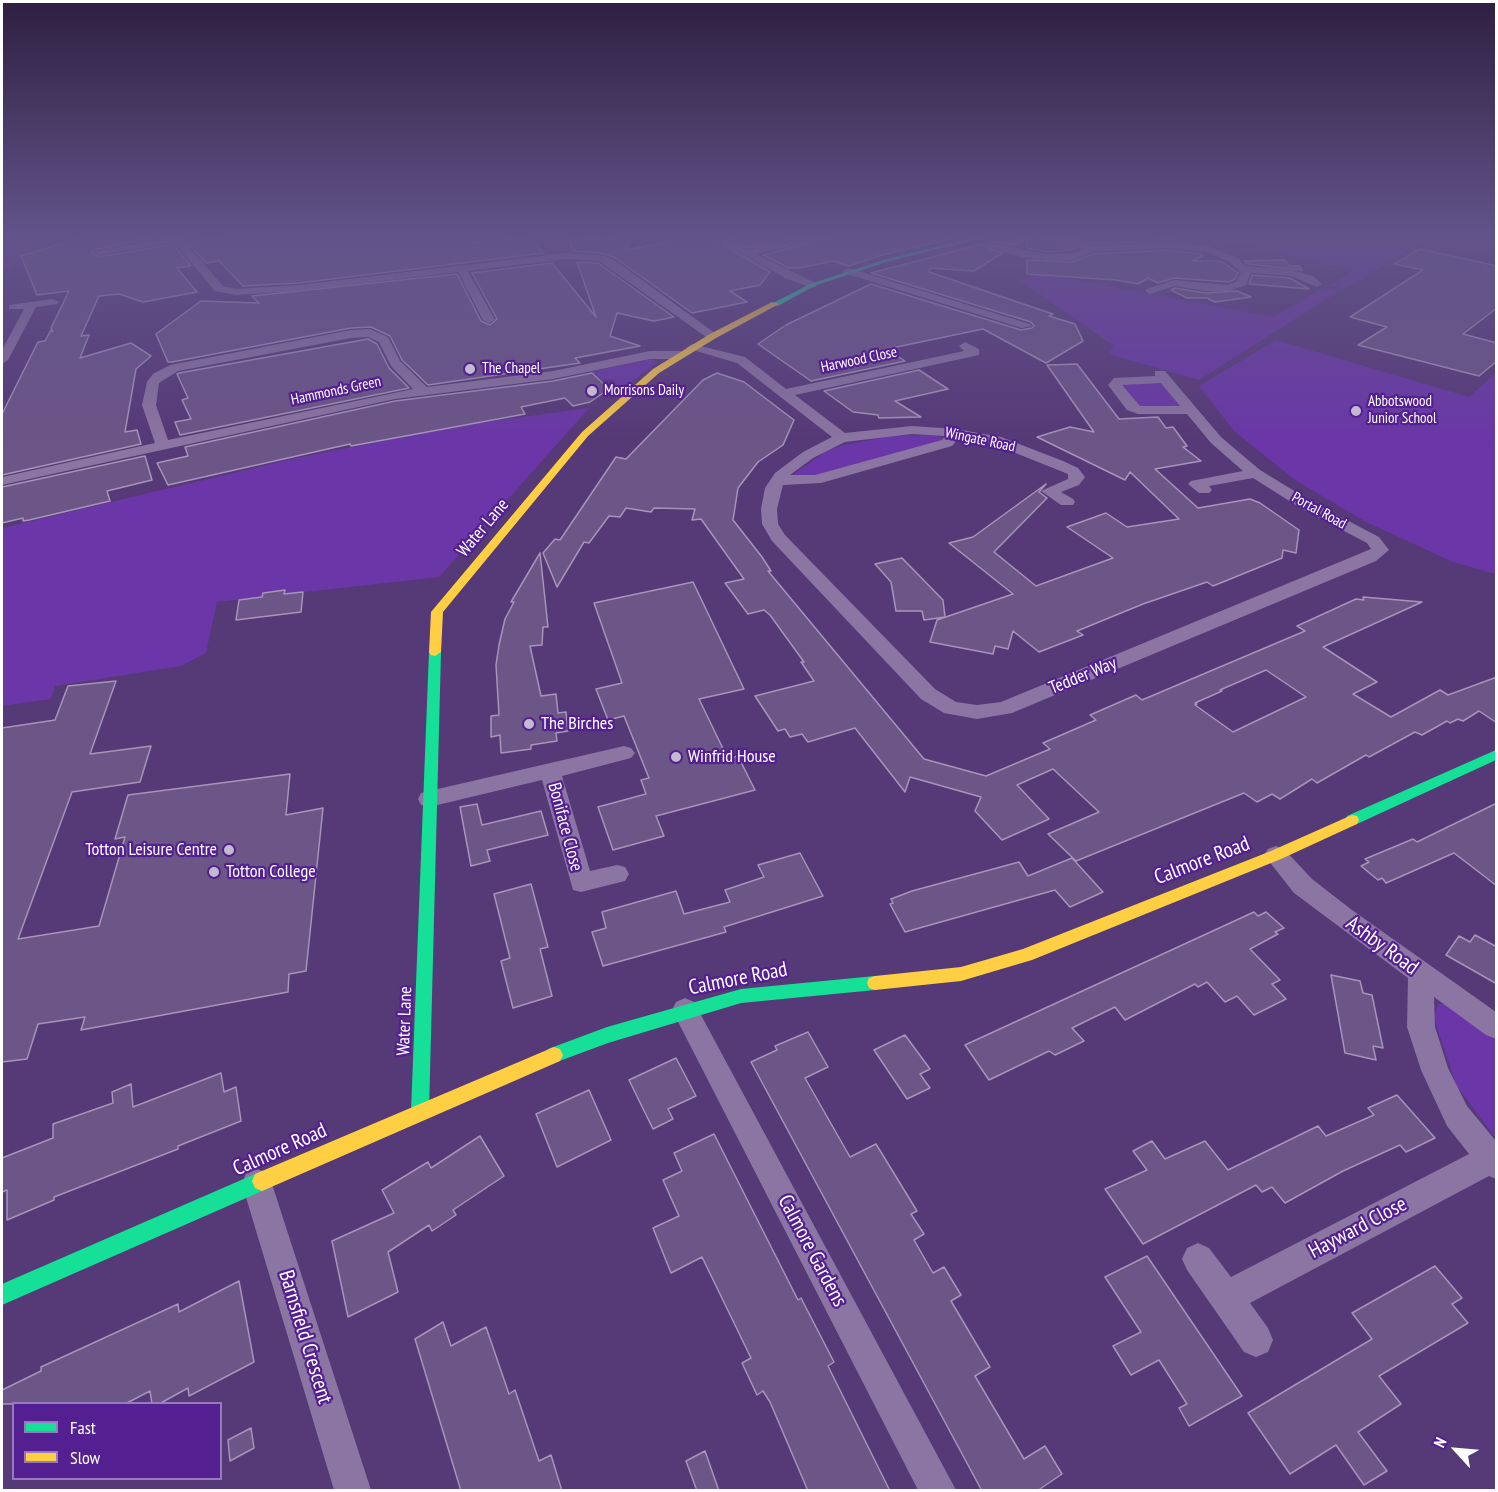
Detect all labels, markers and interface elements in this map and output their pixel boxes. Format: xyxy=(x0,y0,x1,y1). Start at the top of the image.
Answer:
street label: Harwood Close xyxy=(819,343,899,377)
place label: The Chapel xyxy=(482,360,540,378)
marker: The Chapel xyxy=(463,362,477,376)
street label: Hammonds Green xyxy=(289,373,383,409)
place label: Morrisons Daily xyxy=(604,382,684,400)
marker: Morrisons Daily xyxy=(585,384,599,398)
place label: Abbotswood Junior School xyxy=(1368,393,1437,428)
marker: Abbotswood Junior School xyxy=(1349,404,1363,418)
street label: Wingate Road xyxy=(943,424,1017,456)
street label: Portal Road xyxy=(1289,489,1349,533)
street label: Water Lane xyxy=(452,494,514,562)
street label: Tedder Way xyxy=(1046,653,1120,699)
place label: The Birches xyxy=(541,713,613,735)
marker: The Birches xyxy=(522,717,536,731)
place label: Winfrid House xyxy=(688,746,776,768)
marker: Winfrid House xyxy=(669,750,683,764)
street label: Boniface Close xyxy=(543,780,587,874)
street label: Calmore Road xyxy=(1151,831,1253,891)
place label: Totton Leisure Centre xyxy=(85,839,217,861)
marker: Totton Leisure Centre xyxy=(222,843,236,857)
place label: Totton College xyxy=(226,861,316,883)
marker: Totton College xyxy=(207,865,221,879)
street label: Ashby Road xyxy=(1341,911,1423,981)
street label: Calmore Road xyxy=(686,957,790,1001)
street label: Water Lane xyxy=(393,986,417,1056)
street label: Calmore Road xyxy=(229,1118,331,1182)
street label: Calmore Gardens xyxy=(772,1191,852,1311)
street label: Hayward Close xyxy=(1305,1192,1411,1264)
street label: Barnsfield Crescent xyxy=(273,1267,337,1407)
legend xyxy=(12,1402,222,1480)
text: Fast xyxy=(70,1416,96,1439)
north arrow xyxy=(1426,1420,1486,1480)
text: N xyxy=(1429,1434,1451,1450)
text: Slow xyxy=(70,1446,100,1469)

